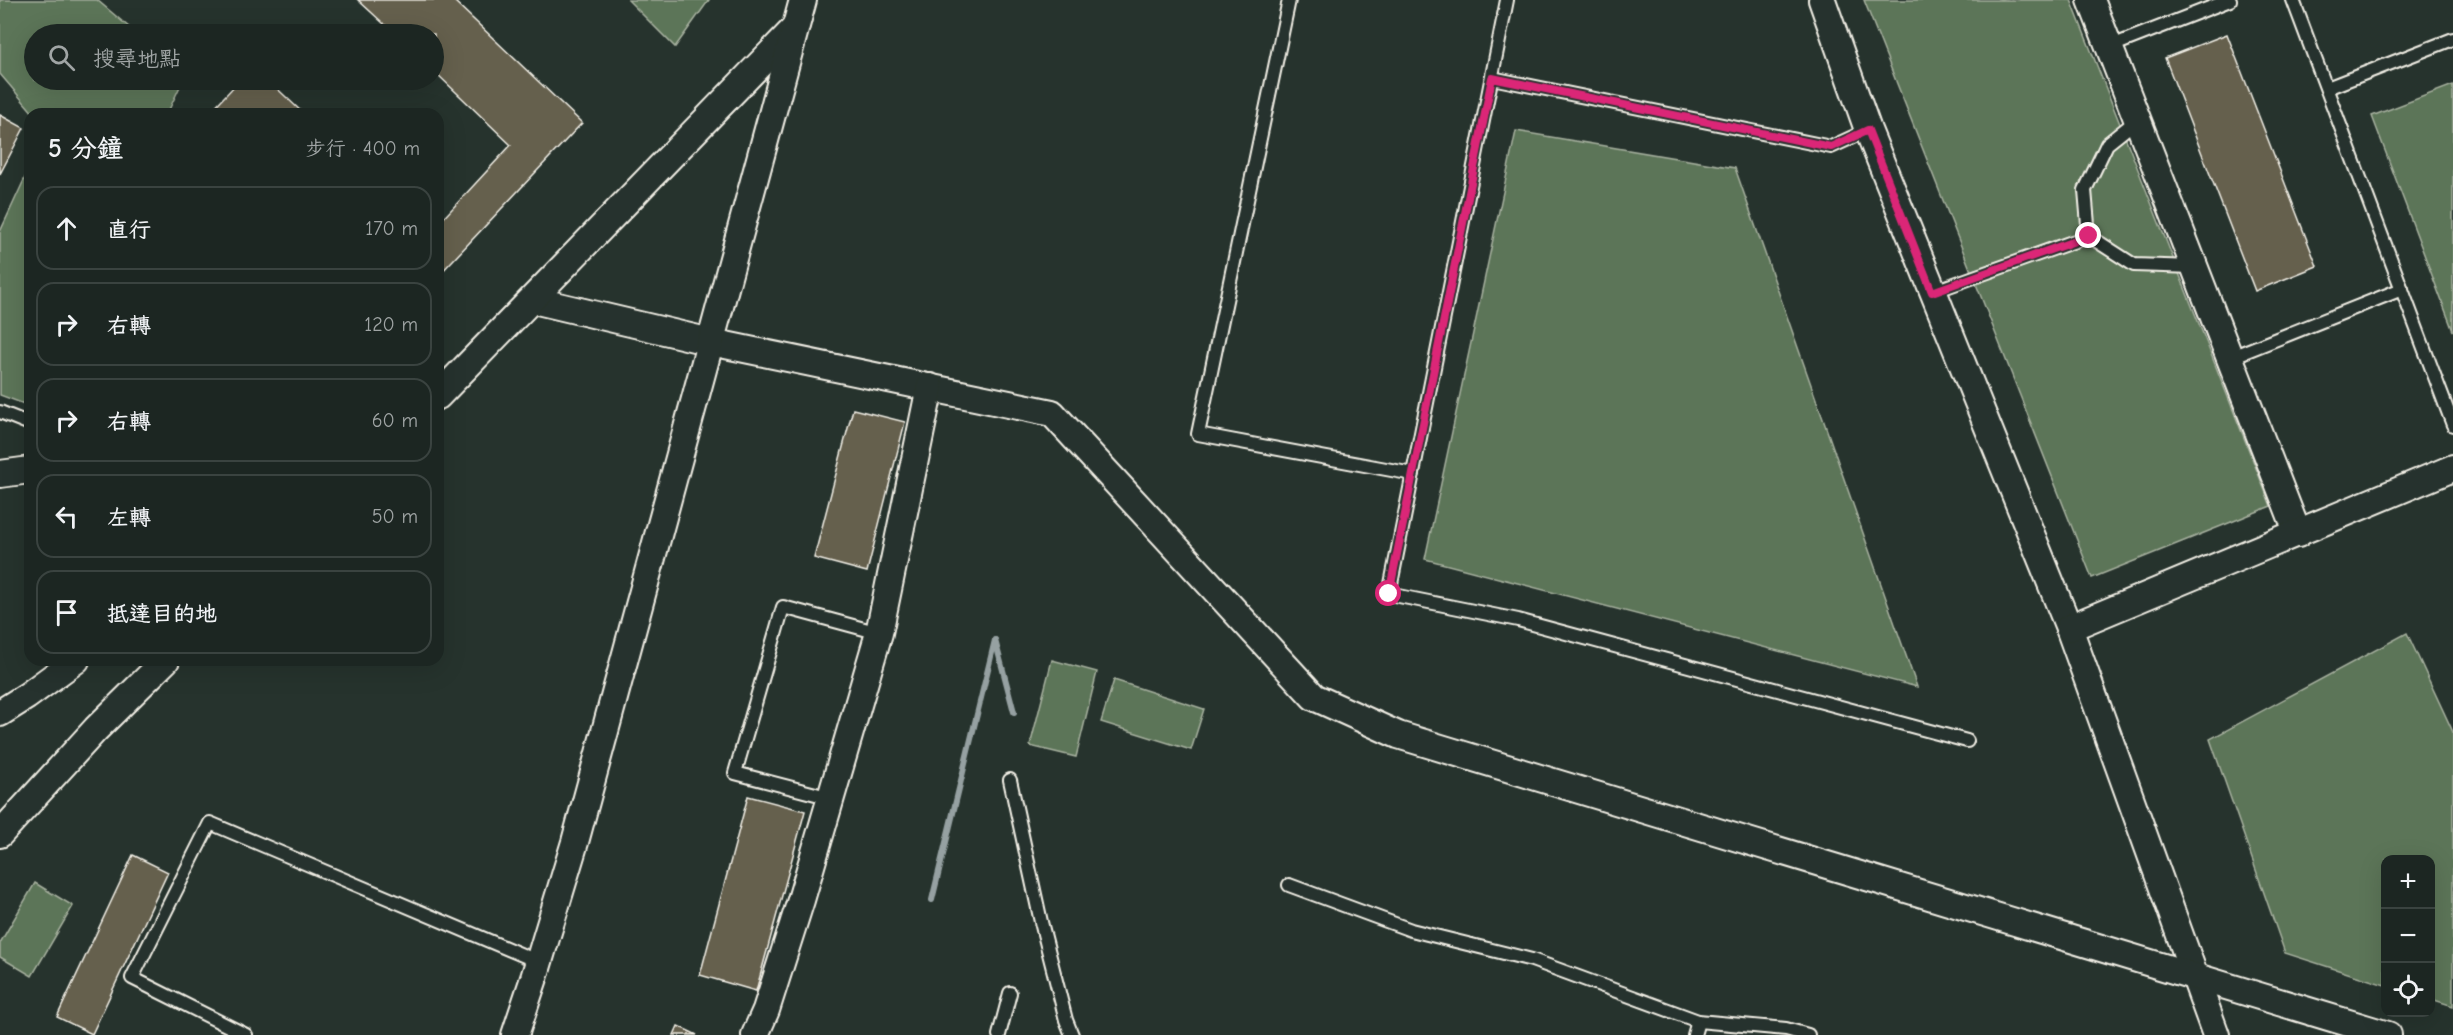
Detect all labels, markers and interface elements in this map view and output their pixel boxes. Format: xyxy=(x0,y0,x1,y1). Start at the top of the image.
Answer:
search box xyxy=(24,24,444,90)
icon: search xyxy=(45,41,78,74)
text: 搜尋地點 xyxy=(93,46,181,72)
text: 5 分鐘 xyxy=(48,134,123,164)
text: 步行 · 400 m xyxy=(306,137,420,160)
icon: ahead xyxy=(50,212,83,245)
text: 直行 xyxy=(107,217,151,243)
text: 170 m xyxy=(365,217,418,240)
route end xyxy=(2075,222,2101,248)
icon: right xyxy=(50,308,83,341)
text: 右轉 xyxy=(107,313,151,339)
text: 120 m xyxy=(364,313,418,336)
icon: right xyxy=(50,404,83,437)
text: 右轉 xyxy=(107,409,151,435)
text: 60 m xyxy=(372,409,418,432)
icon: left xyxy=(50,500,83,533)
text: 左轉 xyxy=(107,505,151,531)
text: 50 m xyxy=(372,505,418,528)
route start xyxy=(1375,580,1401,606)
icon: arrive xyxy=(50,596,83,629)
text: 抵達目的地 xyxy=(107,601,217,627)
map controls xyxy=(2381,855,2435,1017)
button: + xyxy=(2381,855,2435,909)
button: − xyxy=(2381,909,2435,963)
button: locate xyxy=(2381,963,2435,1017)

